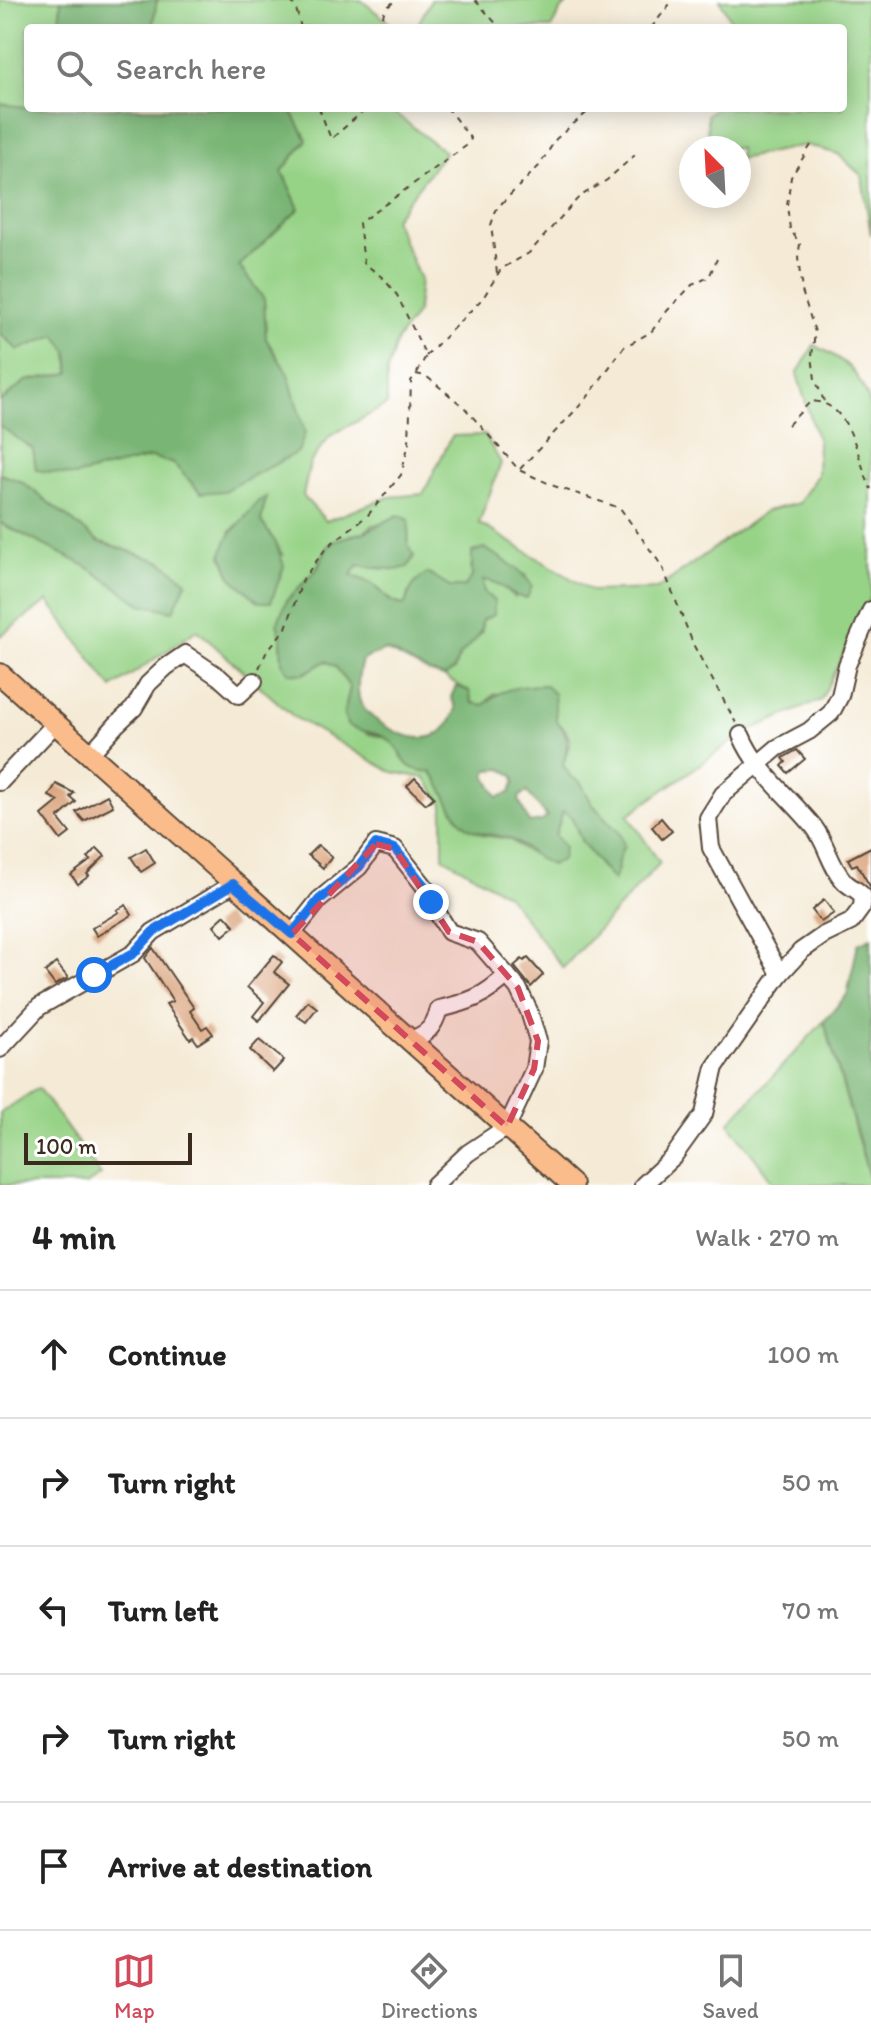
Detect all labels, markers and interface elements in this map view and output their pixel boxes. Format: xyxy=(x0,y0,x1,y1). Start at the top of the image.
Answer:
search box xyxy=(24,24,847,112)
icon: search xyxy=(52,46,96,90)
text: Search here xyxy=(116,50,266,87)
north arrow xyxy=(679,136,751,208)
route end xyxy=(413,884,449,920)
route start xyxy=(76,957,112,993)
scale bar xyxy=(24,1129,192,1165)
text: 100 m xyxy=(36,1133,97,1160)
text: 4 min xyxy=(32,1217,116,1258)
text: Walk · 270 m xyxy=(695,1221,839,1253)
icon: ahead xyxy=(32,1332,76,1376)
text: Continue xyxy=(108,1336,227,1373)
text: 100 m xyxy=(767,1338,839,1370)
icon: right xyxy=(32,1460,76,1504)
text: Turn right xyxy=(108,1464,236,1501)
text: 50 m xyxy=(782,1466,839,1498)
icon: left xyxy=(32,1588,76,1632)
text: Turn left xyxy=(108,1592,219,1629)
text: 70 m xyxy=(782,1594,839,1626)
icon: right xyxy=(32,1716,76,1760)
text: Turn right xyxy=(108,1720,236,1757)
text: 50 m xyxy=(782,1722,839,1754)
icon: arrive xyxy=(32,1844,76,1888)
text: Arrive at destination xyxy=(108,1848,372,1885)
tab: Map xyxy=(112,1949,156,2024)
tab: Directions xyxy=(381,1949,478,2024)
tab: Saved xyxy=(702,1949,759,2024)

